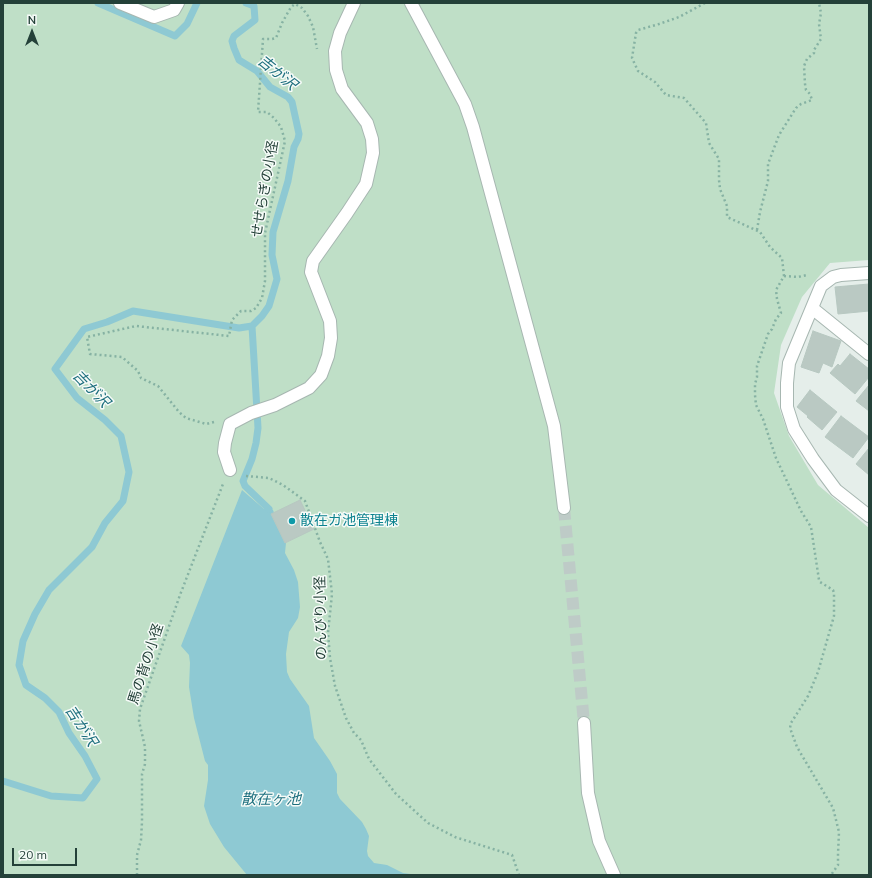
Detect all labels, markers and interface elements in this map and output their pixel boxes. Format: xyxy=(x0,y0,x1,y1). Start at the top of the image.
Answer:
north arrow xyxy=(12,12,52,52)
text: N xyxy=(28,13,36,27)
water label: 吉が沢 xyxy=(254,52,300,94)
street label: せせらぎの小径 xyxy=(248,139,282,239)
water label: 吉が沢 xyxy=(69,367,113,411)
place label: 散在ガ池管理棟 xyxy=(300,513,398,529)
marker: 散在ガ池管理棟 xyxy=(287,516,297,526)
street label: のんびり小径 xyxy=(312,576,330,660)
street label: 馬の背の小径 xyxy=(125,621,167,707)
water label: 吉が沢 xyxy=(61,702,101,750)
water label: 散在ヶ池 xyxy=(241,790,301,808)
scale bar xyxy=(14,840,79,866)
text: 20 m xyxy=(19,847,47,862)

